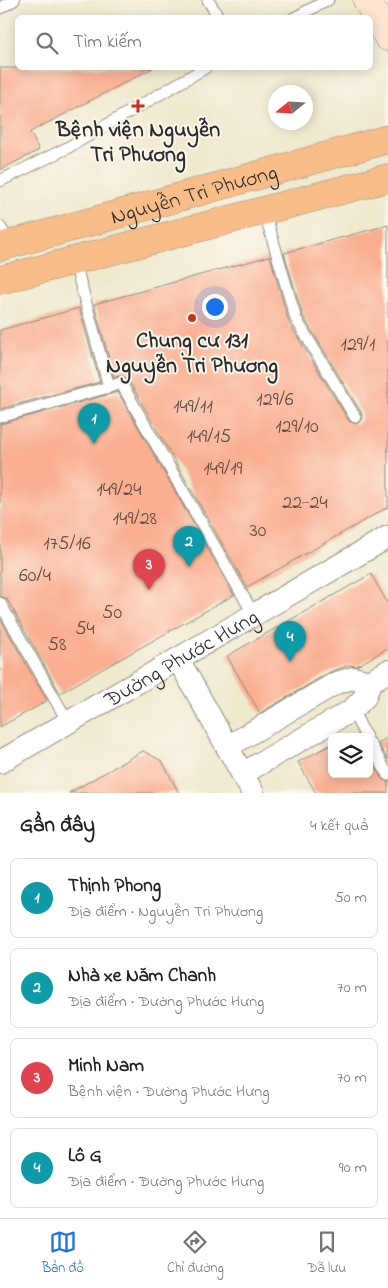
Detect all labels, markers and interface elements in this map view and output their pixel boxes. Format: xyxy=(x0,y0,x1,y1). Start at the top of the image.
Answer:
search box xyxy=(15,15,373,70)
icon: search xyxy=(33,29,61,57)
text: Tìm kiếm xyxy=(73,29,142,56)
north arrow xyxy=(268,85,313,130)
marker: Bệnh viện Nguyễn Tri Phương xyxy=(131,99,145,113)
place label: Bệnh viện Nguyễn Tri Phương xyxy=(55,115,220,173)
street label: Nguyễn Tri Phương xyxy=(107,157,282,234)
your location xyxy=(202,294,228,320)
marker: Chung cư 131 Nguyễn Tri Phương xyxy=(186,312,198,324)
place label: Chung cư 131 Nguyễn Tri Phương xyxy=(106,326,278,384)
house number: 129/1 xyxy=(341,331,375,360)
house number: 129/6 xyxy=(256,386,294,415)
house number: 149/11 xyxy=(173,393,213,422)
pin: 1 xyxy=(78,403,110,444)
house number: 129/10 xyxy=(275,413,319,442)
house number: 149/15 xyxy=(187,423,231,452)
house number: 149/19 xyxy=(203,455,243,484)
house number: 149/24 xyxy=(97,476,142,505)
house number: 22-24 xyxy=(282,489,328,518)
house number: 149/28 xyxy=(113,505,157,534)
house number: 30 xyxy=(250,517,267,546)
pin: 2 xyxy=(173,526,205,567)
house number: 175/16 xyxy=(43,530,91,559)
pin: 3 xyxy=(133,549,165,590)
house number: 60/4 xyxy=(19,562,51,591)
house number: 50 xyxy=(102,599,122,628)
street label: Đường Phước Hưng xyxy=(98,602,266,718)
house number: 54 xyxy=(75,615,95,644)
pin: 4 xyxy=(274,621,306,662)
house number: 58 xyxy=(48,631,66,660)
map controls xyxy=(328,733,373,778)
button: layers xyxy=(328,733,373,778)
text: Gần đây xyxy=(20,811,95,841)
text: 4 kết quả xyxy=(310,814,368,838)
text: Thịnh Phong xyxy=(68,873,161,900)
text: 1 xyxy=(34,886,40,910)
text: 50 m xyxy=(335,886,367,910)
text: Địa điểm · Nguyễn Tri Phương xyxy=(68,900,263,924)
text: Nhà xe Năm Chanh xyxy=(68,963,216,990)
text: 2 xyxy=(33,976,41,1000)
text: 70 m xyxy=(337,976,367,1000)
text: Địa điểm · Đường Phước Hưng xyxy=(68,990,264,1014)
text: Minh Nam xyxy=(68,1053,144,1080)
text: 3 xyxy=(34,1066,40,1090)
text: 70 m xyxy=(337,1066,367,1090)
text: Bệnh viện · Đường Phước Hưng xyxy=(68,1080,269,1104)
text: Lô G xyxy=(68,1143,102,1170)
text: 4 xyxy=(34,1156,40,1180)
text: 90 m xyxy=(339,1156,367,1180)
text: Địa điểm · Đường Phước Hưng xyxy=(68,1170,264,1194)
tab: Bản đồ xyxy=(42,1228,84,1279)
tab: Chỉ đường xyxy=(167,1228,224,1279)
tab: Đã lưu xyxy=(307,1228,346,1279)

